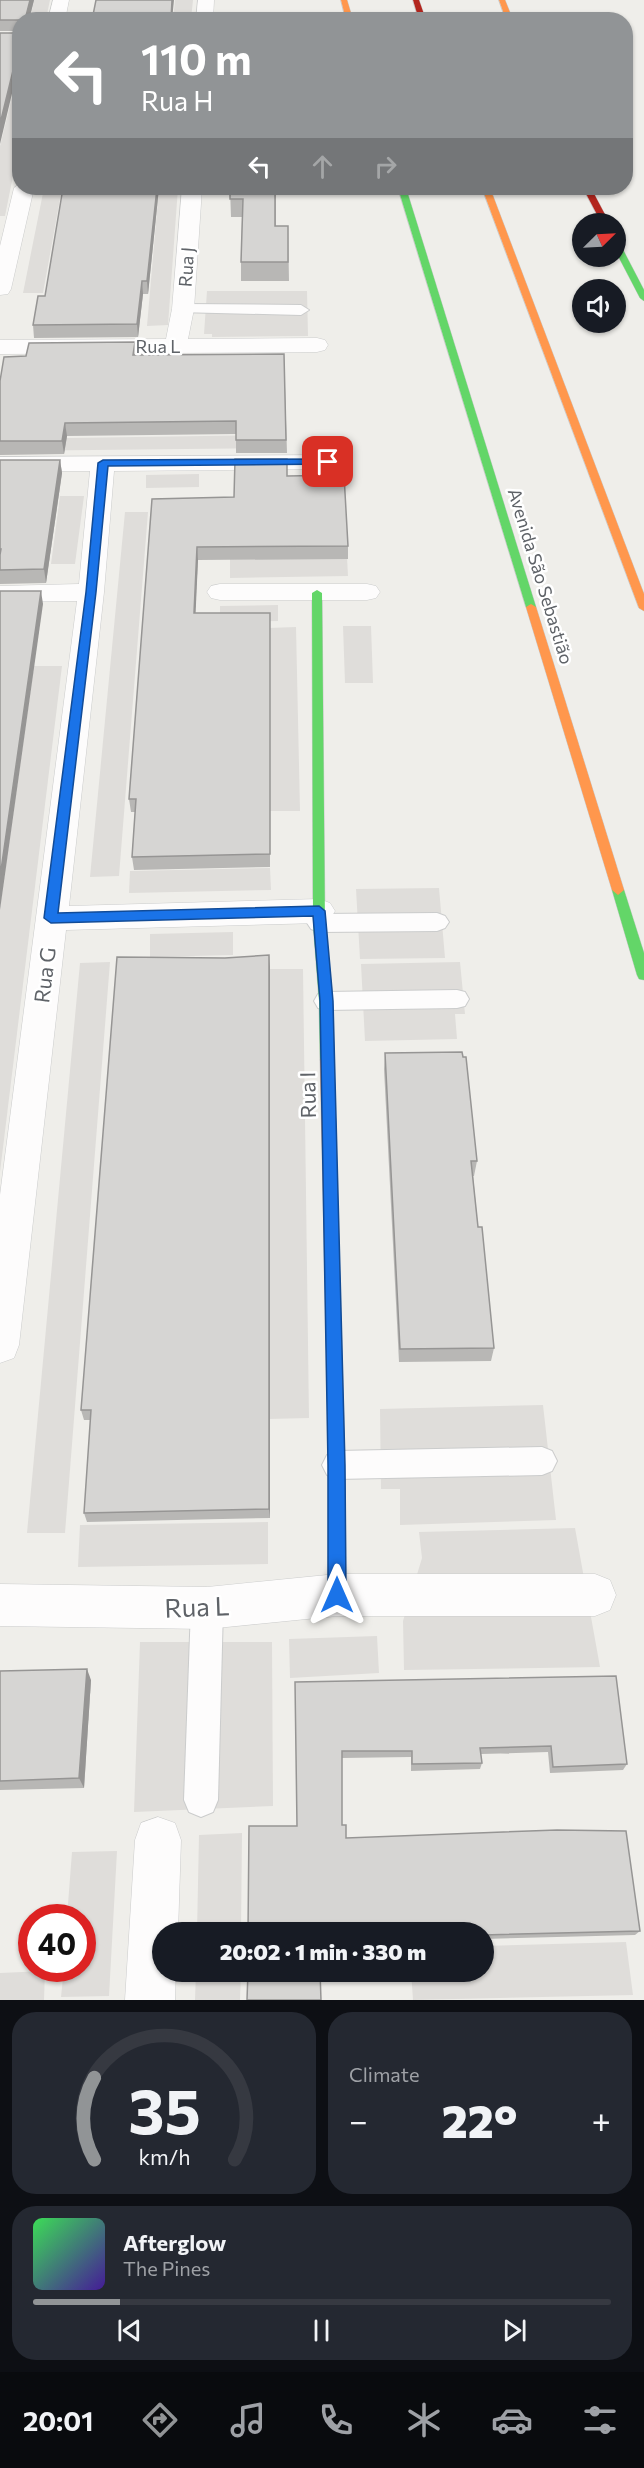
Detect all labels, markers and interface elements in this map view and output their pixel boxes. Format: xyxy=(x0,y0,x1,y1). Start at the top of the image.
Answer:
text: 110 m xyxy=(141,32,252,84)
icon: left xyxy=(42,36,120,114)
text: Rua H xyxy=(141,84,214,117)
icon: left xyxy=(243,150,276,183)
icon: ahead xyxy=(306,150,339,183)
icon: right xyxy=(369,150,402,183)
north arrow xyxy=(572,213,626,267)
map controls xyxy=(572,213,626,333)
street label: Rua J xyxy=(174,246,198,288)
button: sound xyxy=(572,279,626,333)
street label: Rua L xyxy=(135,335,181,357)
pin xyxy=(302,436,353,487)
icon: arrive xyxy=(311,445,344,478)
street label: Avenida São Sebastião xyxy=(504,485,578,667)
street label: Rua G xyxy=(28,946,60,1004)
street label: Rua I xyxy=(294,1072,320,1118)
position arrow xyxy=(305,1563,369,1627)
street label: Rua L xyxy=(164,1589,230,1623)
speed limit sign: 40 xyxy=(18,1904,96,1982)
text: 20:02 · 1 min · 330 m xyxy=(220,1938,426,1965)
text: Climate xyxy=(349,2062,419,2086)
text: 35 xyxy=(128,2071,200,2147)
text: 22° xyxy=(442,2092,518,2147)
text: − xyxy=(349,2099,368,2140)
text: + xyxy=(592,2099,611,2140)
text: km/h xyxy=(138,2143,190,2169)
text: Afterglow xyxy=(123,2229,226,2256)
text: The Pines xyxy=(123,2256,210,2280)
icon: previous xyxy=(113,2314,146,2347)
icon: pause xyxy=(305,2314,338,2347)
icon: next xyxy=(498,2314,531,2347)
icon: directions xyxy=(139,2399,181,2441)
icon: music xyxy=(227,2399,269,2441)
icon: phone xyxy=(315,2399,357,2441)
icon: climate xyxy=(403,2399,445,2441)
icon: car xyxy=(491,2399,533,2441)
icon: filters xyxy=(579,2399,621,2441)
text: 20:01 xyxy=(23,2404,93,2437)

